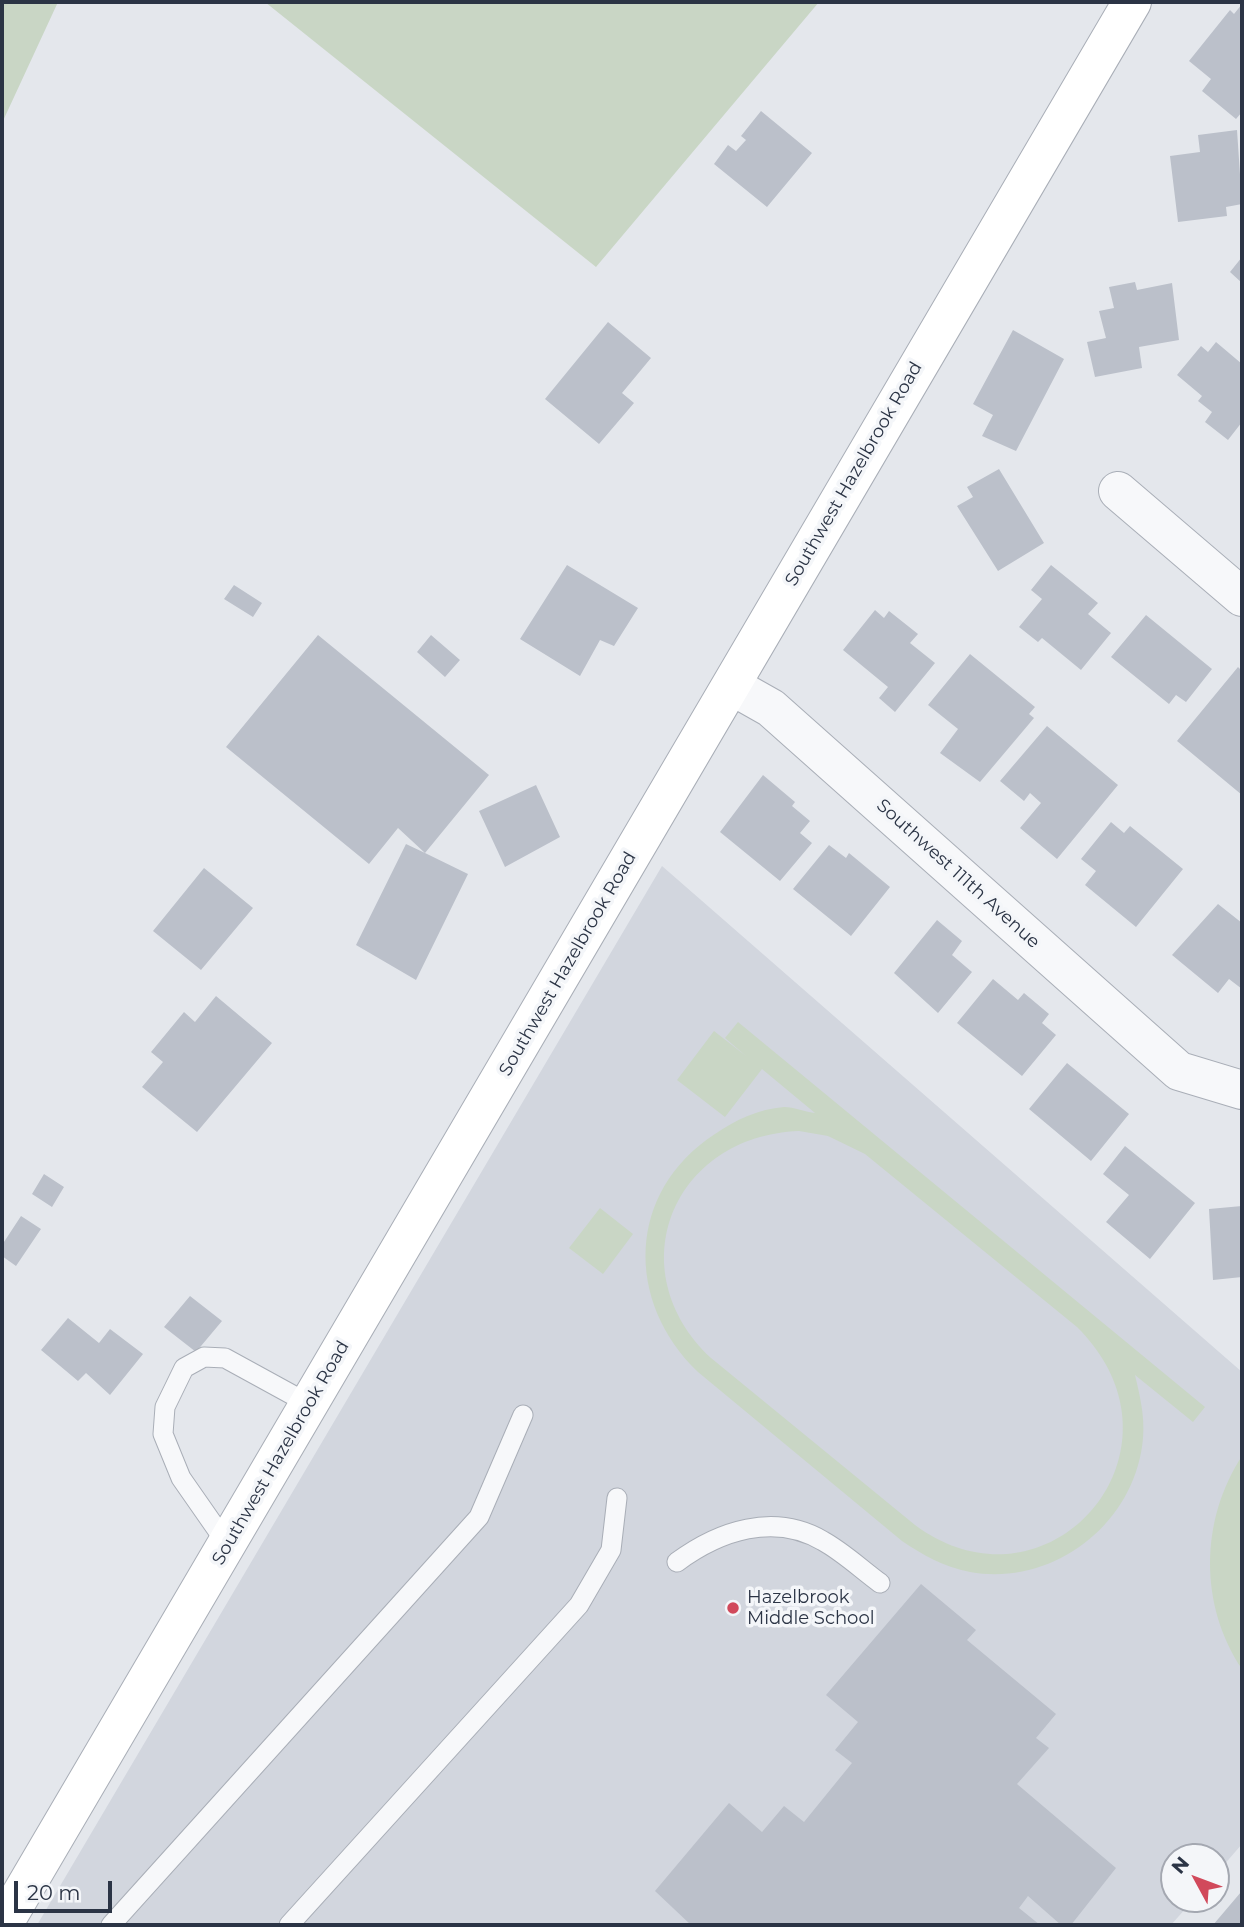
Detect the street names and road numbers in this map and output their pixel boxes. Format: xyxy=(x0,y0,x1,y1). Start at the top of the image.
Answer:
street label: Southwest Hazelbrook Road xyxy=(781,358,927,590)
street label: Southwest 111th Avenue xyxy=(872,795,1044,953)
street label: Southwest Hazelbrook Road xyxy=(495,848,641,1080)
street label: Southwest Hazelbrook Road xyxy=(208,1337,354,1569)

